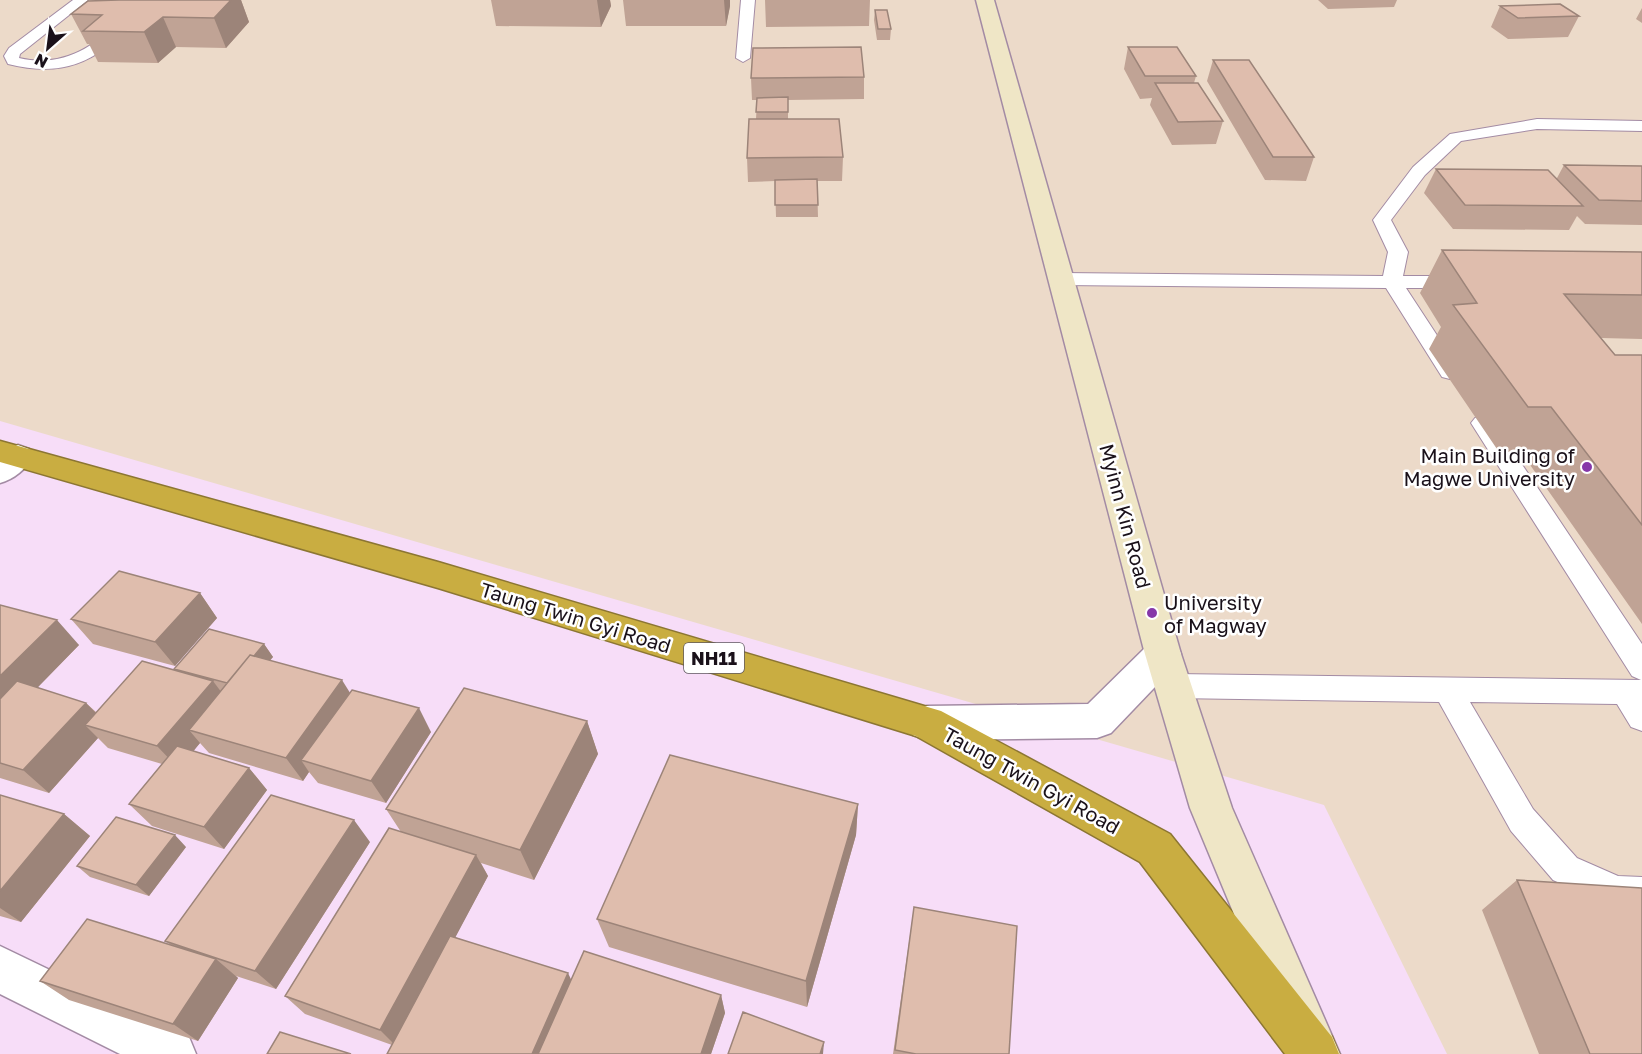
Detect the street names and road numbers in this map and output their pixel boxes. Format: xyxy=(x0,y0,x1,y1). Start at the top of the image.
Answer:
street label: Myinn Kin Road xyxy=(1095,441,1157,591)
street label: Taung Twin Gyi Road xyxy=(478,577,674,657)
road number: NH11 xyxy=(684,643,744,673)
street label: Taung Twin Gyi Road xyxy=(940,722,1124,838)

